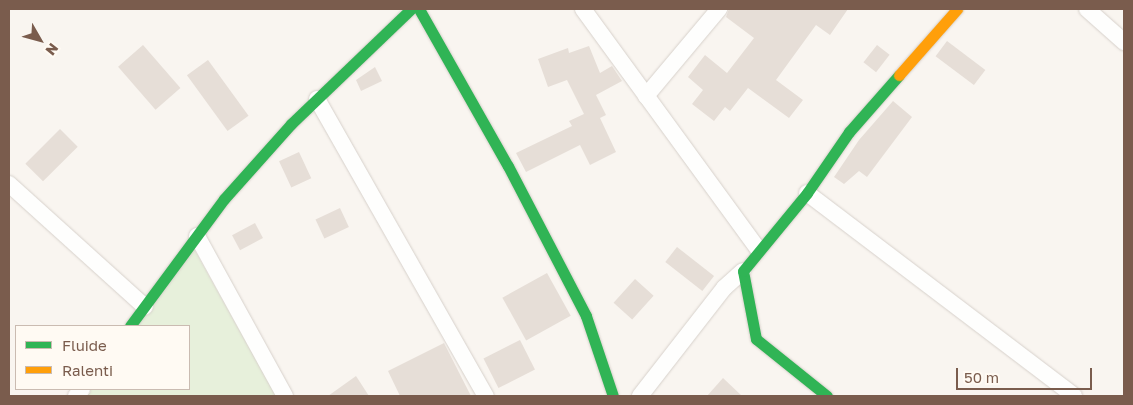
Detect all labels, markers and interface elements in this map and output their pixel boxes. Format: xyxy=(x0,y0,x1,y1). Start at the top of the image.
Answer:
north arrow xyxy=(15,15,65,65)
text: N xyxy=(42,40,62,59)
legend xyxy=(15,325,190,390)
text: Fluide xyxy=(62,336,107,354)
scale bar xyxy=(958,358,1094,390)
text: Ralenti xyxy=(62,361,113,379)
text: 50 m xyxy=(964,368,999,386)

